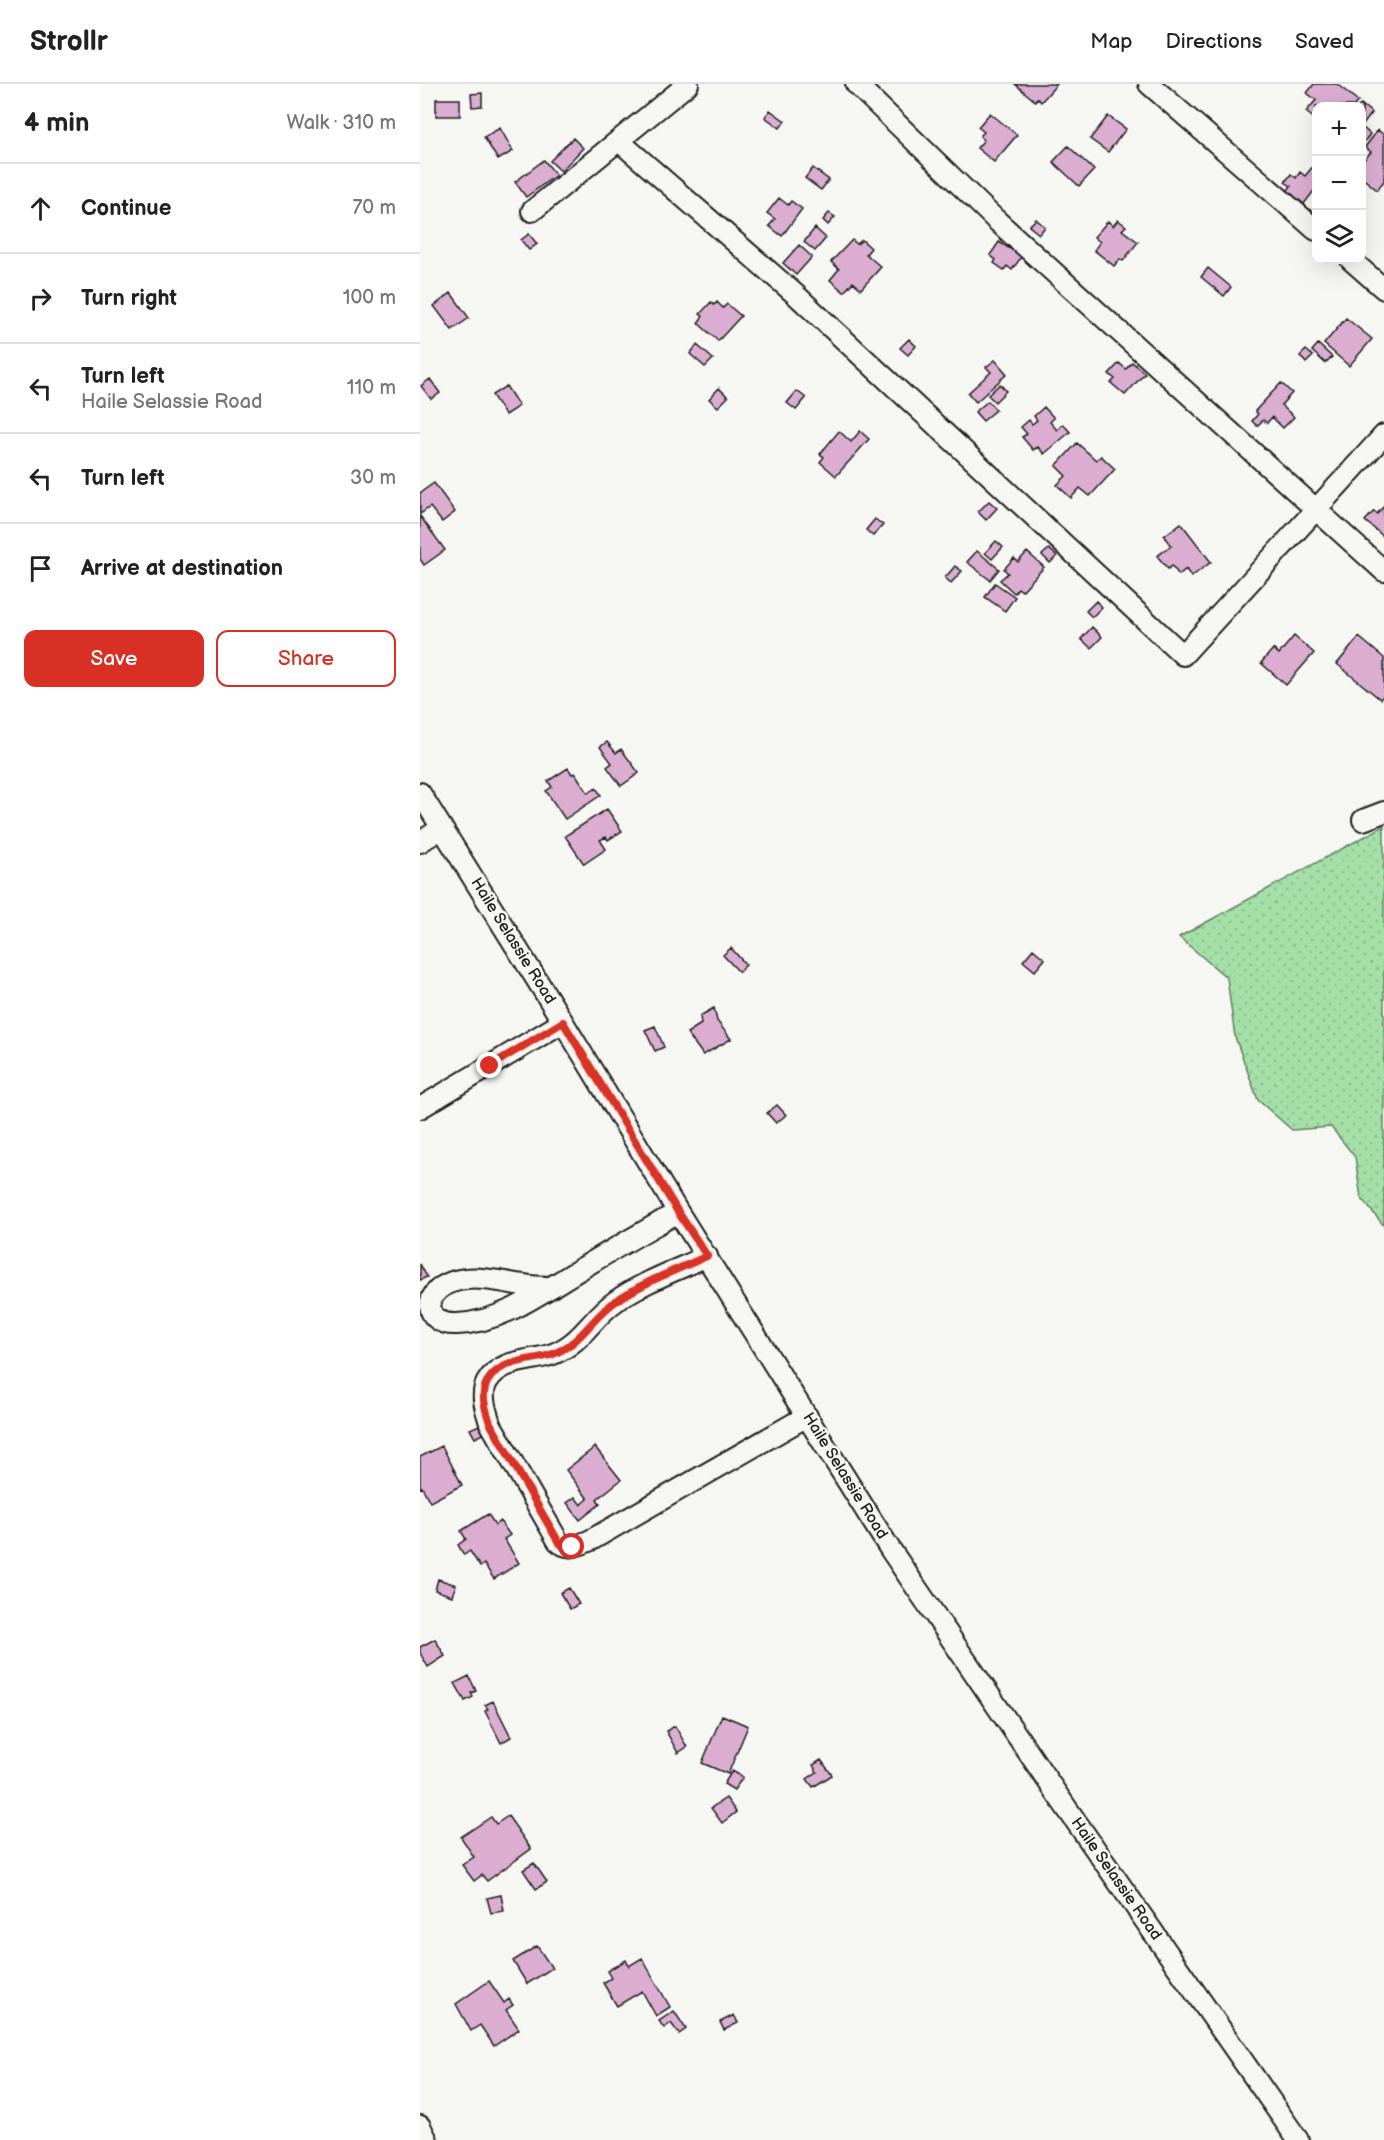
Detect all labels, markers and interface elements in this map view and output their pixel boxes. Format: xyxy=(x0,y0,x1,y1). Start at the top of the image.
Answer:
text: Strollr xyxy=(30,25,108,58)
text: Map xyxy=(1090,29,1133,54)
text: Directions xyxy=(1166,29,1262,54)
text: Saved xyxy=(1295,29,1354,54)
map controls xyxy=(1312,102,1366,264)
button: + xyxy=(1312,102,1366,156)
text: 4 min xyxy=(24,108,89,139)
text: Walk · 310 m xyxy=(287,111,396,135)
button: − xyxy=(1312,156,1366,210)
icon: ahead xyxy=(24,192,57,225)
text: Continue xyxy=(81,195,171,222)
text: 70 m xyxy=(352,196,396,220)
button: layers xyxy=(1312,210,1366,264)
icon: right xyxy=(24,282,57,315)
text: Turn right xyxy=(81,285,177,312)
text: 100 m xyxy=(343,286,396,310)
text: Turn left xyxy=(81,363,165,390)
icon: left xyxy=(24,372,57,405)
text: 110 m xyxy=(347,376,396,400)
text: Haile Selassie Road xyxy=(81,390,263,414)
icon: left xyxy=(24,462,57,495)
text: Turn left xyxy=(81,465,165,492)
text: 30 m xyxy=(350,466,396,490)
icon: arrive xyxy=(24,552,57,585)
text: Arrive at destination xyxy=(81,555,283,582)
button: Save xyxy=(24,630,204,687)
button: Share xyxy=(216,630,396,687)
street label: Haile Selassie Road xyxy=(466,874,560,1008)
route end xyxy=(476,1052,502,1078)
street label: Haile Selassie Road xyxy=(798,1409,892,1543)
route start xyxy=(558,1533,584,1559)
street label: Haile Selassie Road xyxy=(1067,1814,1165,1944)

